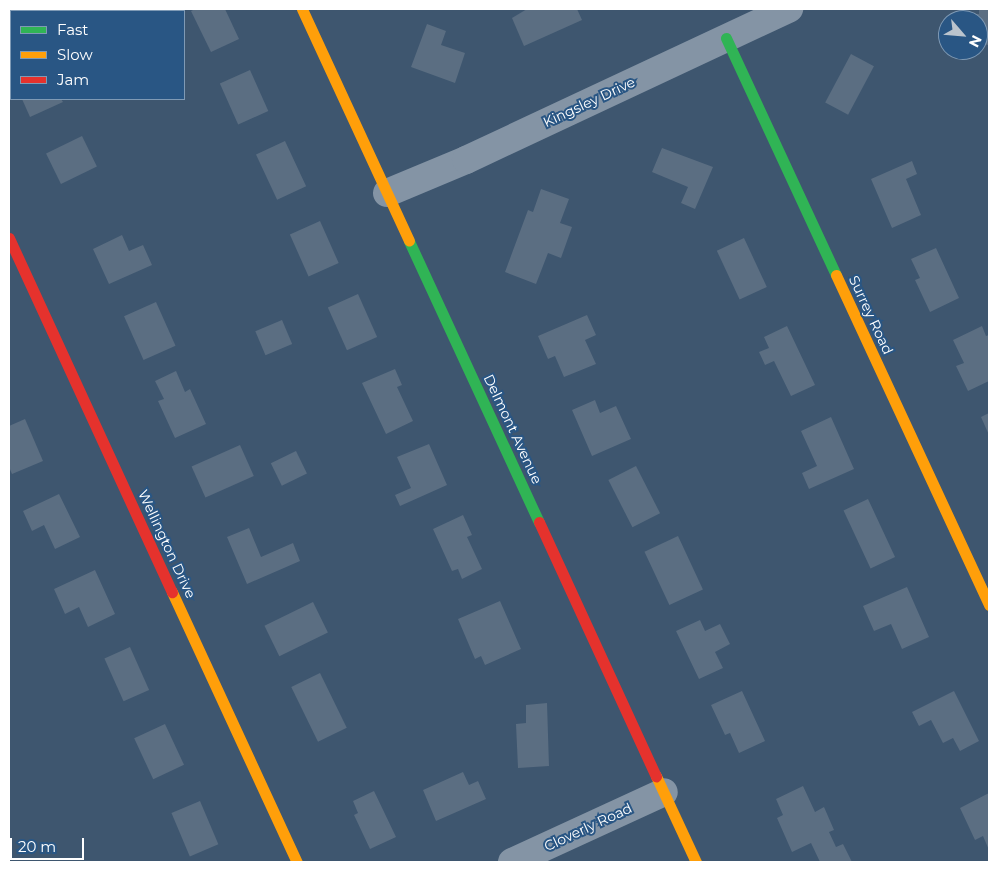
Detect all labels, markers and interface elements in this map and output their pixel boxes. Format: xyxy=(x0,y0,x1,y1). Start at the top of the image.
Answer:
legend xyxy=(10,10,185,100)
north arrow xyxy=(938,10,988,60)
text: Fast xyxy=(57,20,88,39)
text: N xyxy=(965,32,986,50)
text: Slow xyxy=(57,45,93,64)
text: Jam xyxy=(57,70,89,89)
street label: Kingsley Drive xyxy=(540,73,638,131)
street label: Surrey Road xyxy=(845,273,897,357)
street label: Delmont Avenue xyxy=(480,371,546,487)
street label: Wellington Drive xyxy=(135,487,199,601)
street label: Cloverly Road xyxy=(541,799,635,855)
scale bar xyxy=(12,828,86,860)
text: 20 m xyxy=(18,837,56,856)

